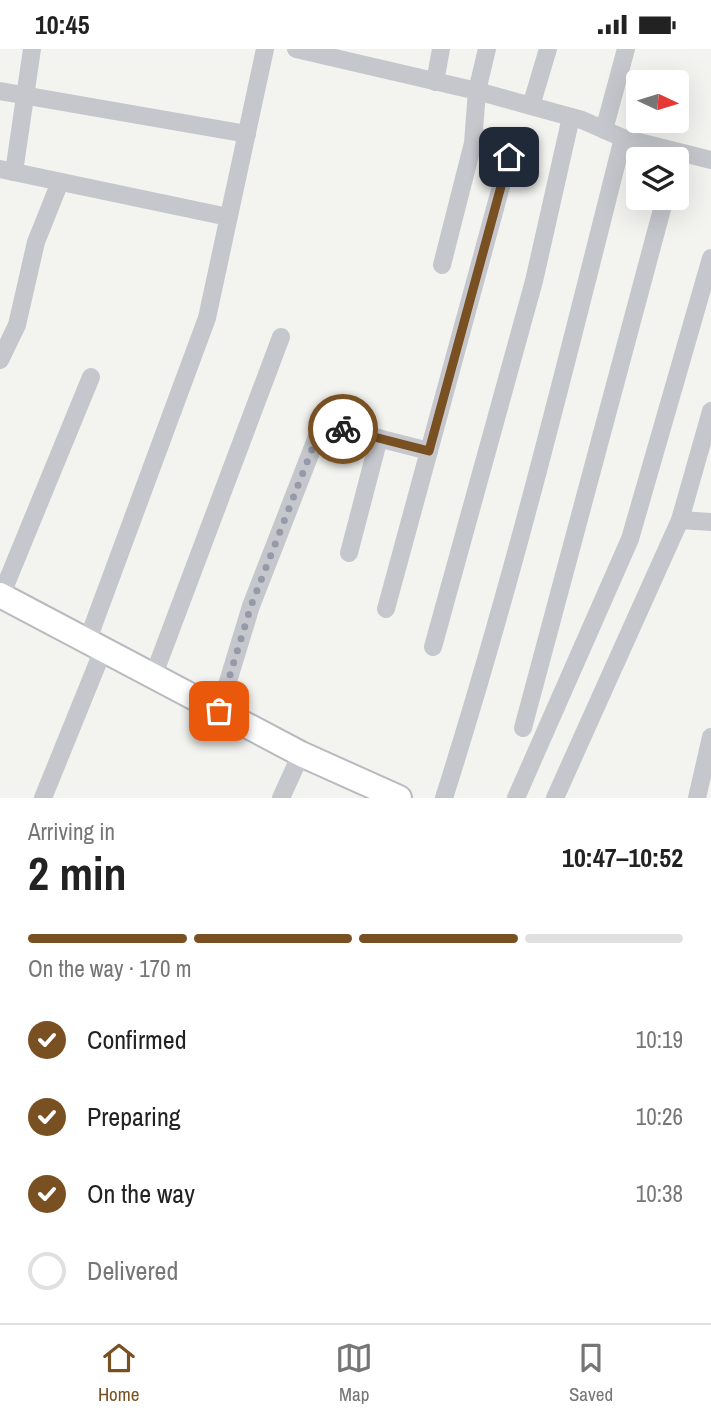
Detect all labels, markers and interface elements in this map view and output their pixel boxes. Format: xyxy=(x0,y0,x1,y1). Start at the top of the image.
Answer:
text: 10:45 xyxy=(35,7,90,42)
north arrow xyxy=(626,70,690,133)
map controls xyxy=(626,70,689,210)
pin xyxy=(479,127,539,187)
icon: home xyxy=(490,138,528,176)
button: layers xyxy=(626,147,689,210)
courier xyxy=(308,394,378,464)
icon: bike xyxy=(324,410,362,448)
pin xyxy=(189,681,249,741)
icon: bag xyxy=(200,692,238,730)
text: Arriving in xyxy=(28,816,115,847)
text: 10:47–10:52 xyxy=(562,840,683,875)
text: 2 min xyxy=(28,842,127,904)
text: On the way · 170 m xyxy=(28,953,192,984)
icon: check xyxy=(28,1021,66,1059)
text: Confirmed xyxy=(87,1022,187,1057)
text: 10:19 xyxy=(636,1024,683,1055)
icon: check xyxy=(28,1098,66,1136)
text: Preparing xyxy=(87,1099,181,1134)
text: 10:26 xyxy=(636,1101,683,1132)
icon: check xyxy=(28,1175,66,1213)
text: On the way xyxy=(87,1176,195,1211)
text: 10:38 xyxy=(636,1178,683,1209)
text: Delivered xyxy=(87,1253,178,1288)
tab: Home xyxy=(98,1339,139,1407)
tab: Map xyxy=(335,1339,373,1407)
tab: Saved xyxy=(569,1339,613,1407)

